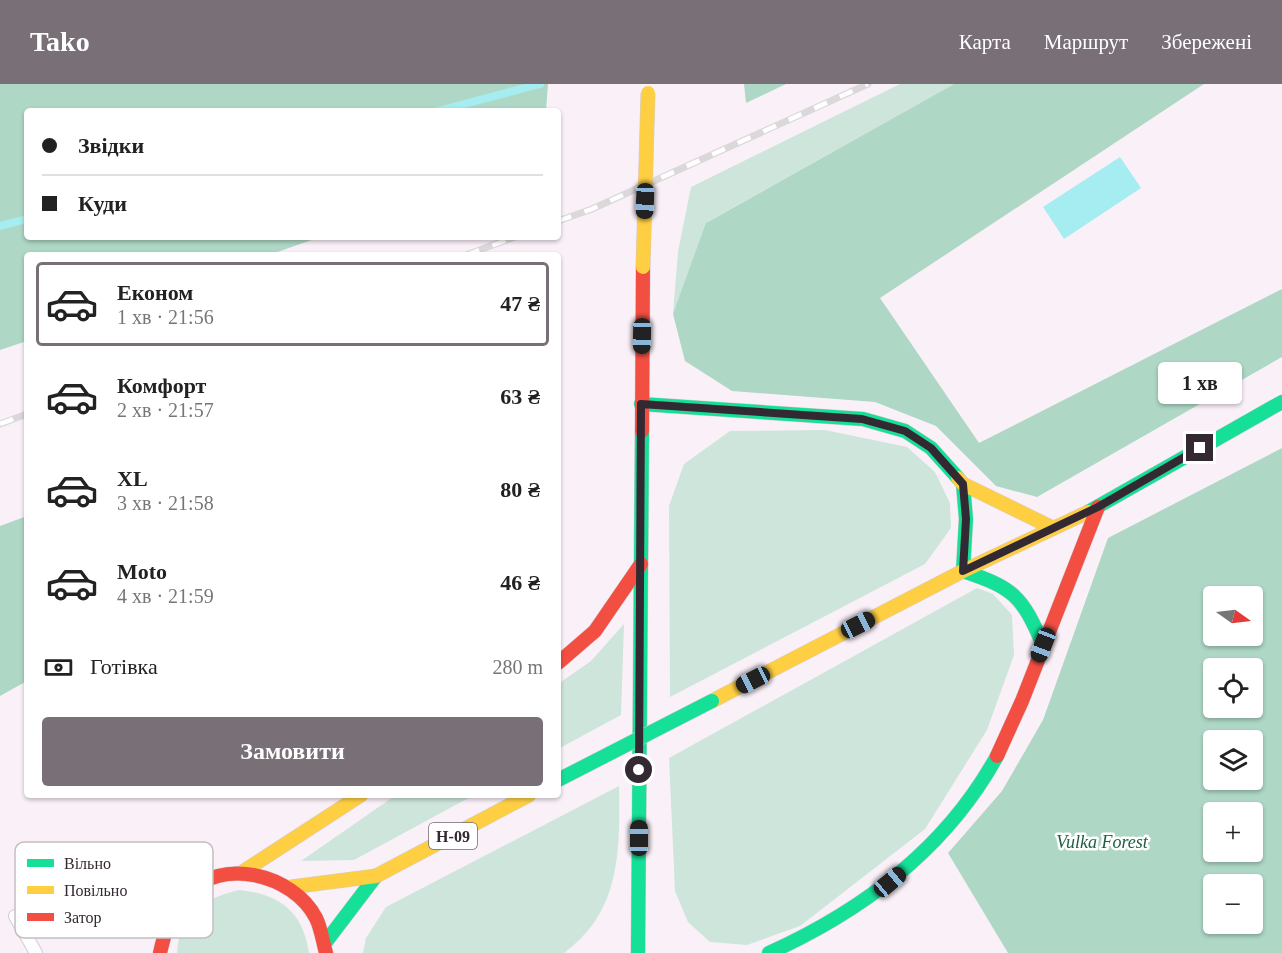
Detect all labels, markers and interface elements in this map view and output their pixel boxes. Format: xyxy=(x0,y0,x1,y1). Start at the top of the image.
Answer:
text: Tako xyxy=(30,26,90,57)
text: Карта xyxy=(959,30,1011,54)
text: Маршрут xyxy=(1044,30,1128,54)
text: Збережені xyxy=(1161,30,1252,54)
text: Звідки xyxy=(78,133,144,158)
car xyxy=(635,183,655,219)
text: Куди xyxy=(78,191,127,216)
icon: car xyxy=(45,277,99,331)
text: Економ xyxy=(117,280,193,305)
text: 47 ₴ xyxy=(500,291,540,316)
text: 1 хв · 21:56 xyxy=(117,306,214,328)
car xyxy=(633,318,651,354)
callout: 1 хв xyxy=(1158,361,1242,403)
icon: car xyxy=(45,370,99,424)
text: 1 хв xyxy=(1182,372,1218,394)
text: Комфорт xyxy=(117,373,206,398)
text: 63 ₴ xyxy=(500,384,540,409)
text: 2 хв · 21:57 xyxy=(117,399,214,421)
route end xyxy=(1186,434,1213,461)
icon: car xyxy=(45,463,99,517)
text: XL xyxy=(117,466,148,491)
text: 80 ₴ xyxy=(500,477,540,502)
text: 3 хв · 21:58 xyxy=(117,492,214,514)
icon: car xyxy=(45,556,99,610)
text: Moto xyxy=(117,559,167,584)
text: 46 ₴ xyxy=(500,570,540,595)
text: 4 хв · 21:59 xyxy=(117,585,214,607)
north arrow xyxy=(1203,586,1263,646)
map controls xyxy=(1203,586,1263,934)
car xyxy=(838,609,878,641)
car xyxy=(1028,625,1058,665)
icon: cash xyxy=(42,651,75,684)
text: Готівка xyxy=(90,654,158,679)
text: 280 m xyxy=(492,656,543,678)
button: locate xyxy=(1203,658,1263,718)
car xyxy=(733,664,773,696)
button: Замовити xyxy=(42,717,543,786)
button: layers xyxy=(1203,730,1263,790)
route start xyxy=(625,756,652,783)
button: + xyxy=(1203,802,1263,862)
car xyxy=(630,820,648,856)
road number: Н-09 xyxy=(429,823,477,849)
park label: Vulka Forest xyxy=(1056,832,1149,852)
legend xyxy=(15,842,213,938)
text: Вільно xyxy=(64,855,111,872)
car xyxy=(870,864,910,900)
button: − xyxy=(1203,874,1263,934)
text: Повільно xyxy=(64,882,127,899)
text: Затор xyxy=(64,909,101,927)

